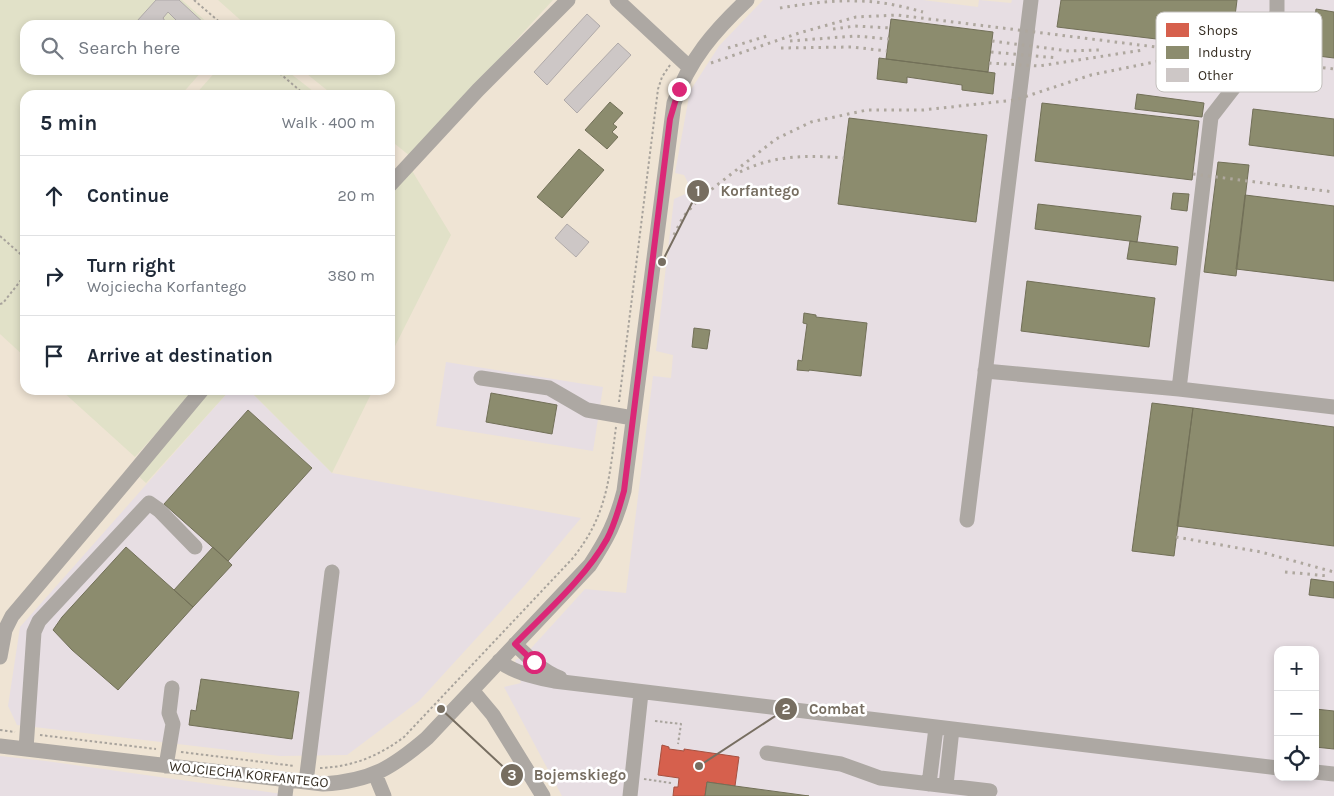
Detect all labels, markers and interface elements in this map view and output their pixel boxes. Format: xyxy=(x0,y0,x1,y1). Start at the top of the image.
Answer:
legend xyxy=(1156,12,1322,92)
search box xyxy=(20,20,395,75)
text: Shops xyxy=(1198,22,1238,39)
icon: search xyxy=(38,34,66,62)
text: Search here xyxy=(78,37,180,59)
text: Industry xyxy=(1198,44,1252,61)
text: Other xyxy=(1198,67,1234,84)
route end xyxy=(668,78,691,101)
text: 5 min xyxy=(40,111,97,135)
text: Walk · 400 m xyxy=(282,113,375,132)
callout: Korfantego xyxy=(686,176,810,206)
icon: ahead xyxy=(40,182,68,210)
text: 1 xyxy=(695,182,701,200)
text: Korfantego xyxy=(721,182,799,200)
text: Continue xyxy=(87,185,169,207)
text: 20 m xyxy=(337,186,375,205)
text: Turn right xyxy=(87,255,176,277)
icon: right xyxy=(40,262,68,290)
text: 380 m xyxy=(327,266,375,285)
text: Wojciecha Korfantego xyxy=(87,277,247,296)
icon: arrive xyxy=(40,342,68,370)
text: Arrive at destination xyxy=(87,345,273,367)
map controls xyxy=(1274,646,1319,781)
button: + xyxy=(1274,646,1319,691)
route start xyxy=(523,651,546,674)
button: − xyxy=(1274,691,1319,736)
callout: Combat xyxy=(774,694,875,724)
text: 2 xyxy=(781,700,791,718)
text: Combat xyxy=(809,700,865,718)
button: locate xyxy=(1274,736,1319,781)
street label: WOJCIECHA KORFANTEGO xyxy=(168,758,329,791)
callout: Bojemskiego xyxy=(499,760,637,790)
text: 3 xyxy=(507,766,517,784)
text: Bojemskiego xyxy=(534,766,626,784)

